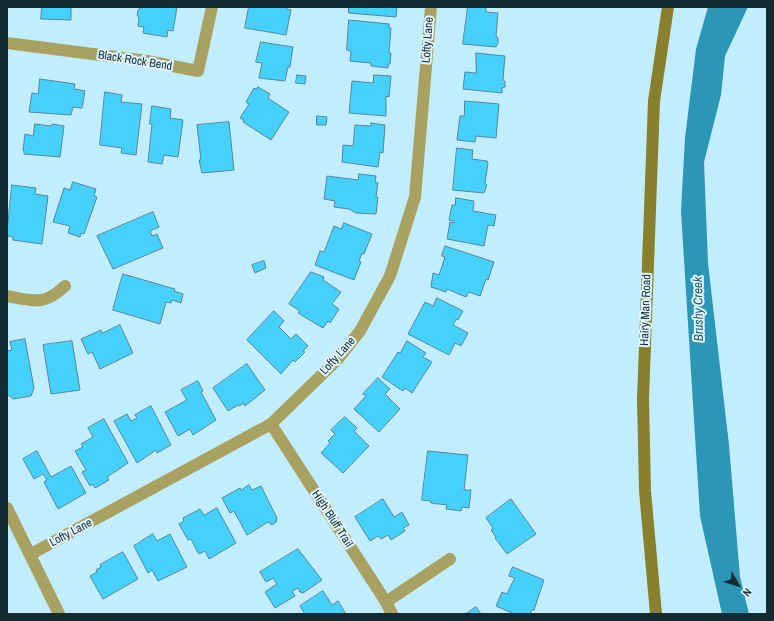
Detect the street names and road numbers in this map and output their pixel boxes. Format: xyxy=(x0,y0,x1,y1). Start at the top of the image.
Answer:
street label: Lofty Lane xyxy=(419,17,437,63)
street label: Black Rock Bend xyxy=(97,48,173,74)
street label: Hairy Man Road xyxy=(638,274,654,346)
street label: Lofty Lane xyxy=(317,334,359,378)
street label: High Bluff Trail xyxy=(308,488,356,550)
street label: Lofty Lane xyxy=(47,516,95,550)

